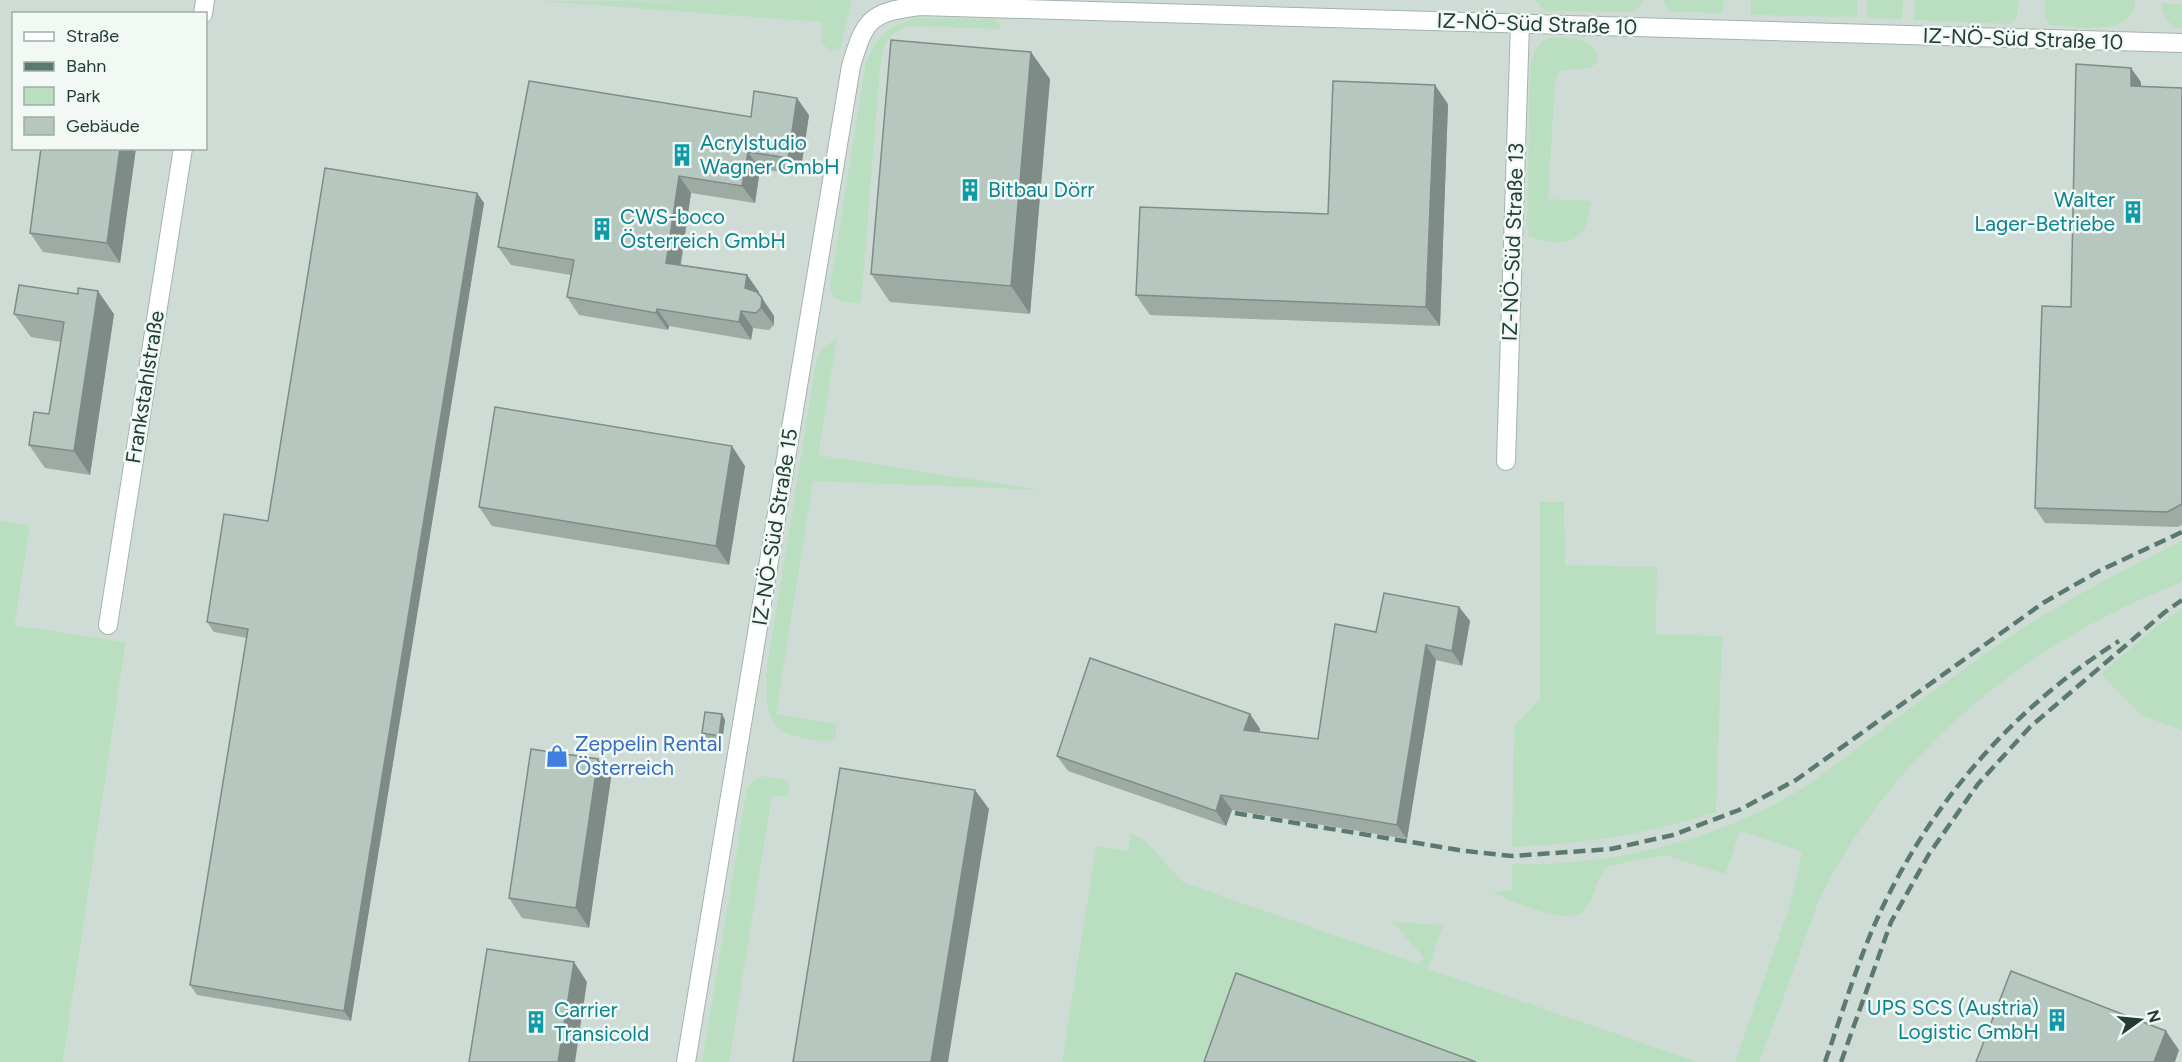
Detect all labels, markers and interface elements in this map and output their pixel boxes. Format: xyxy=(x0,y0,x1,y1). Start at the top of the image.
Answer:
street label: IZ-NÖ-Süd Straße 10 xyxy=(1436,8,1638,39)
legend xyxy=(12,12,207,150)
street label: IZ-NÖ-Süd Straße 10 xyxy=(1922,23,2124,54)
text: Straße xyxy=(66,25,119,47)
text: Bahn xyxy=(66,55,106,77)
text: Park xyxy=(66,85,101,107)
text: Gebäude xyxy=(66,115,140,137)
place label: Acrylstudio Wagner GmbH xyxy=(700,130,840,179)
building icon: Acrylstudio Wagner GmbH xyxy=(669,142,695,168)
street label: IZ-NÖ-Süd Straße 13 xyxy=(1497,142,1528,342)
building icon: Bitbau Dörr xyxy=(957,177,983,203)
place label: Bitbau Dörr xyxy=(988,177,1094,202)
place label: Walter Lager-Betriebe xyxy=(1974,187,2115,236)
building icon: Walter Lager-Betriebe xyxy=(2120,199,2146,225)
place label: CWS-boco Österreich GmbH xyxy=(620,204,786,253)
building icon: CWS-boco Österreich GmbH xyxy=(589,216,615,242)
street label: Frankstahlstraße xyxy=(120,309,169,465)
street label: IZ-NÖ-Süd Straße 15 xyxy=(747,427,802,627)
place label: Zeppelin Rental Österreich xyxy=(575,731,722,780)
shop icon: Zeppelin Rental Österreich xyxy=(544,743,570,769)
north arrow xyxy=(2110,990,2170,1050)
place label: UPS SCS (Austria) Logistic GmbH xyxy=(1867,995,2039,1044)
place label: Carrier Transicold xyxy=(554,997,649,1046)
building icon: UPS SCS (Austria) Logistic GmbH xyxy=(2044,1007,2070,1033)
text: N xyxy=(2143,1008,2165,1025)
building icon: Carrier Transicold xyxy=(523,1009,549,1035)

